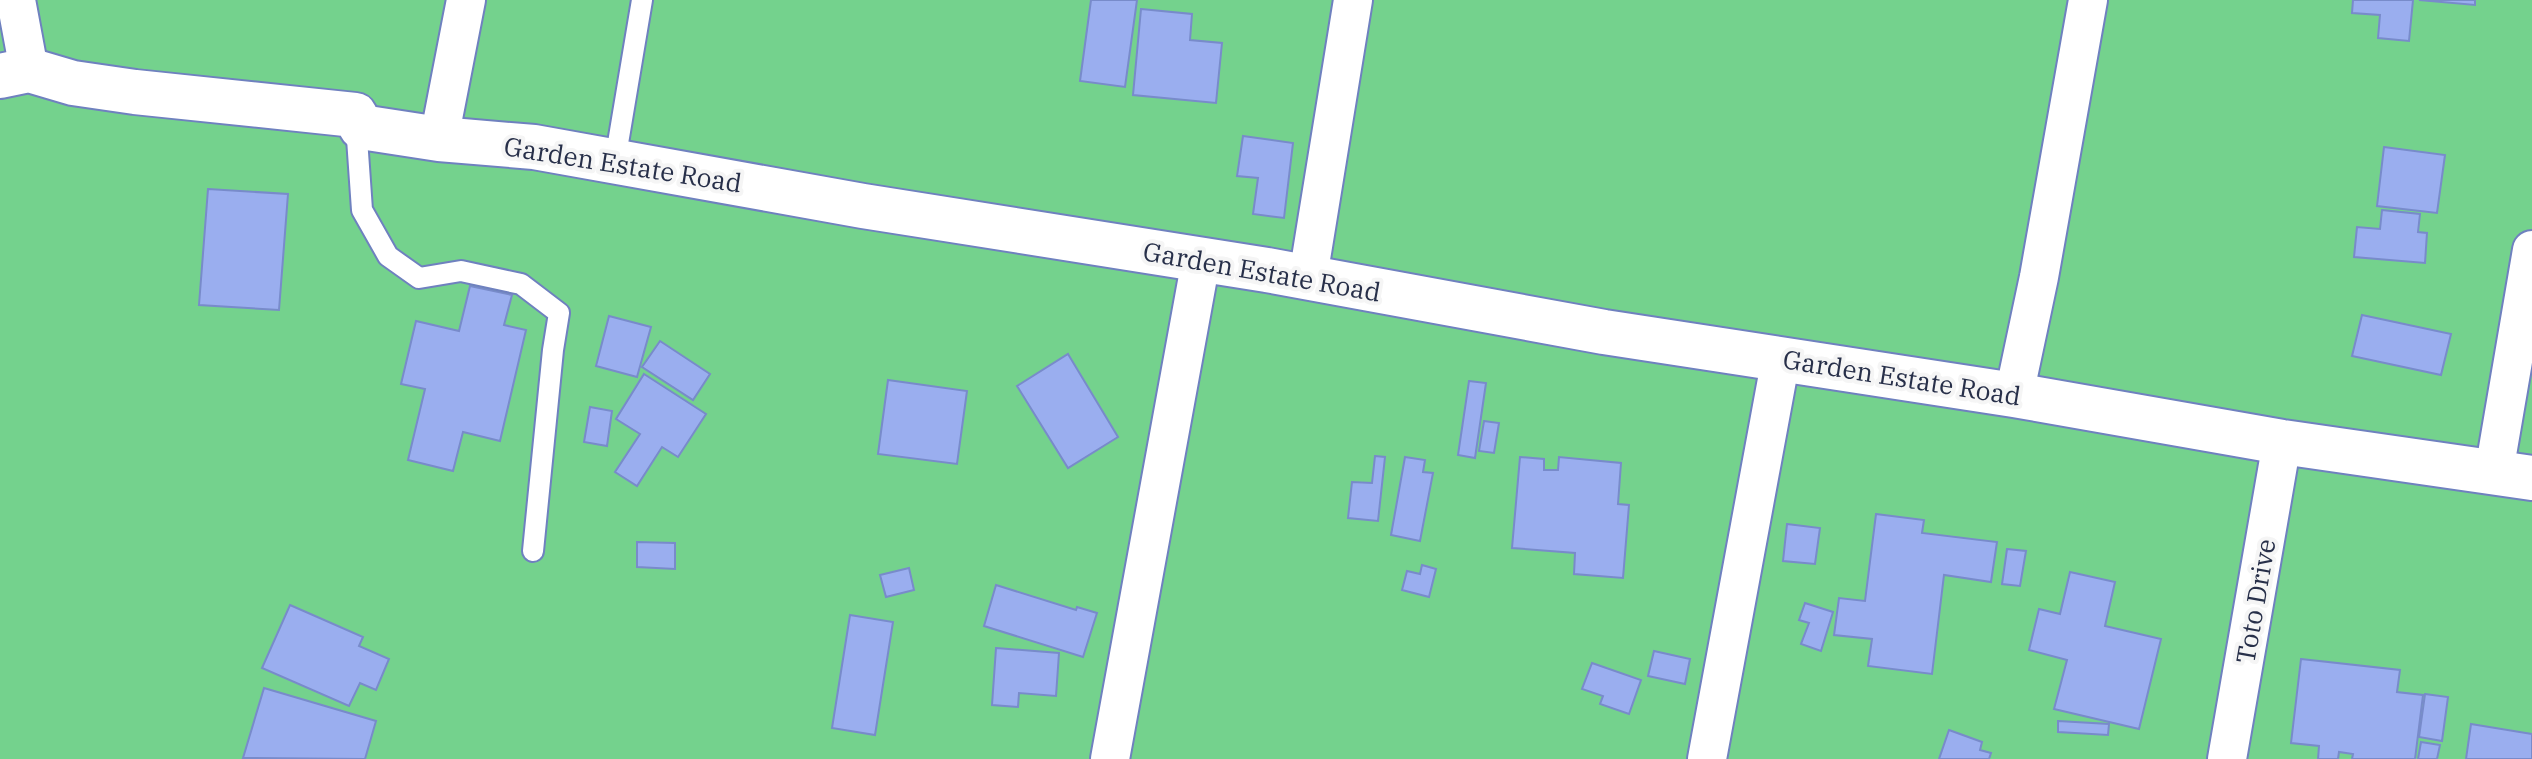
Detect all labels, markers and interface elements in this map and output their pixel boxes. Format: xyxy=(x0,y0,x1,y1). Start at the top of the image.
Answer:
street label: Garden Estate Road xyxy=(502,128,744,200)
street label: Garden Estate Road xyxy=(1141,233,1383,309)
street label: Garden Estate Road xyxy=(1781,341,2023,413)
street label: Toto Drive xyxy=(2227,536,2283,666)

